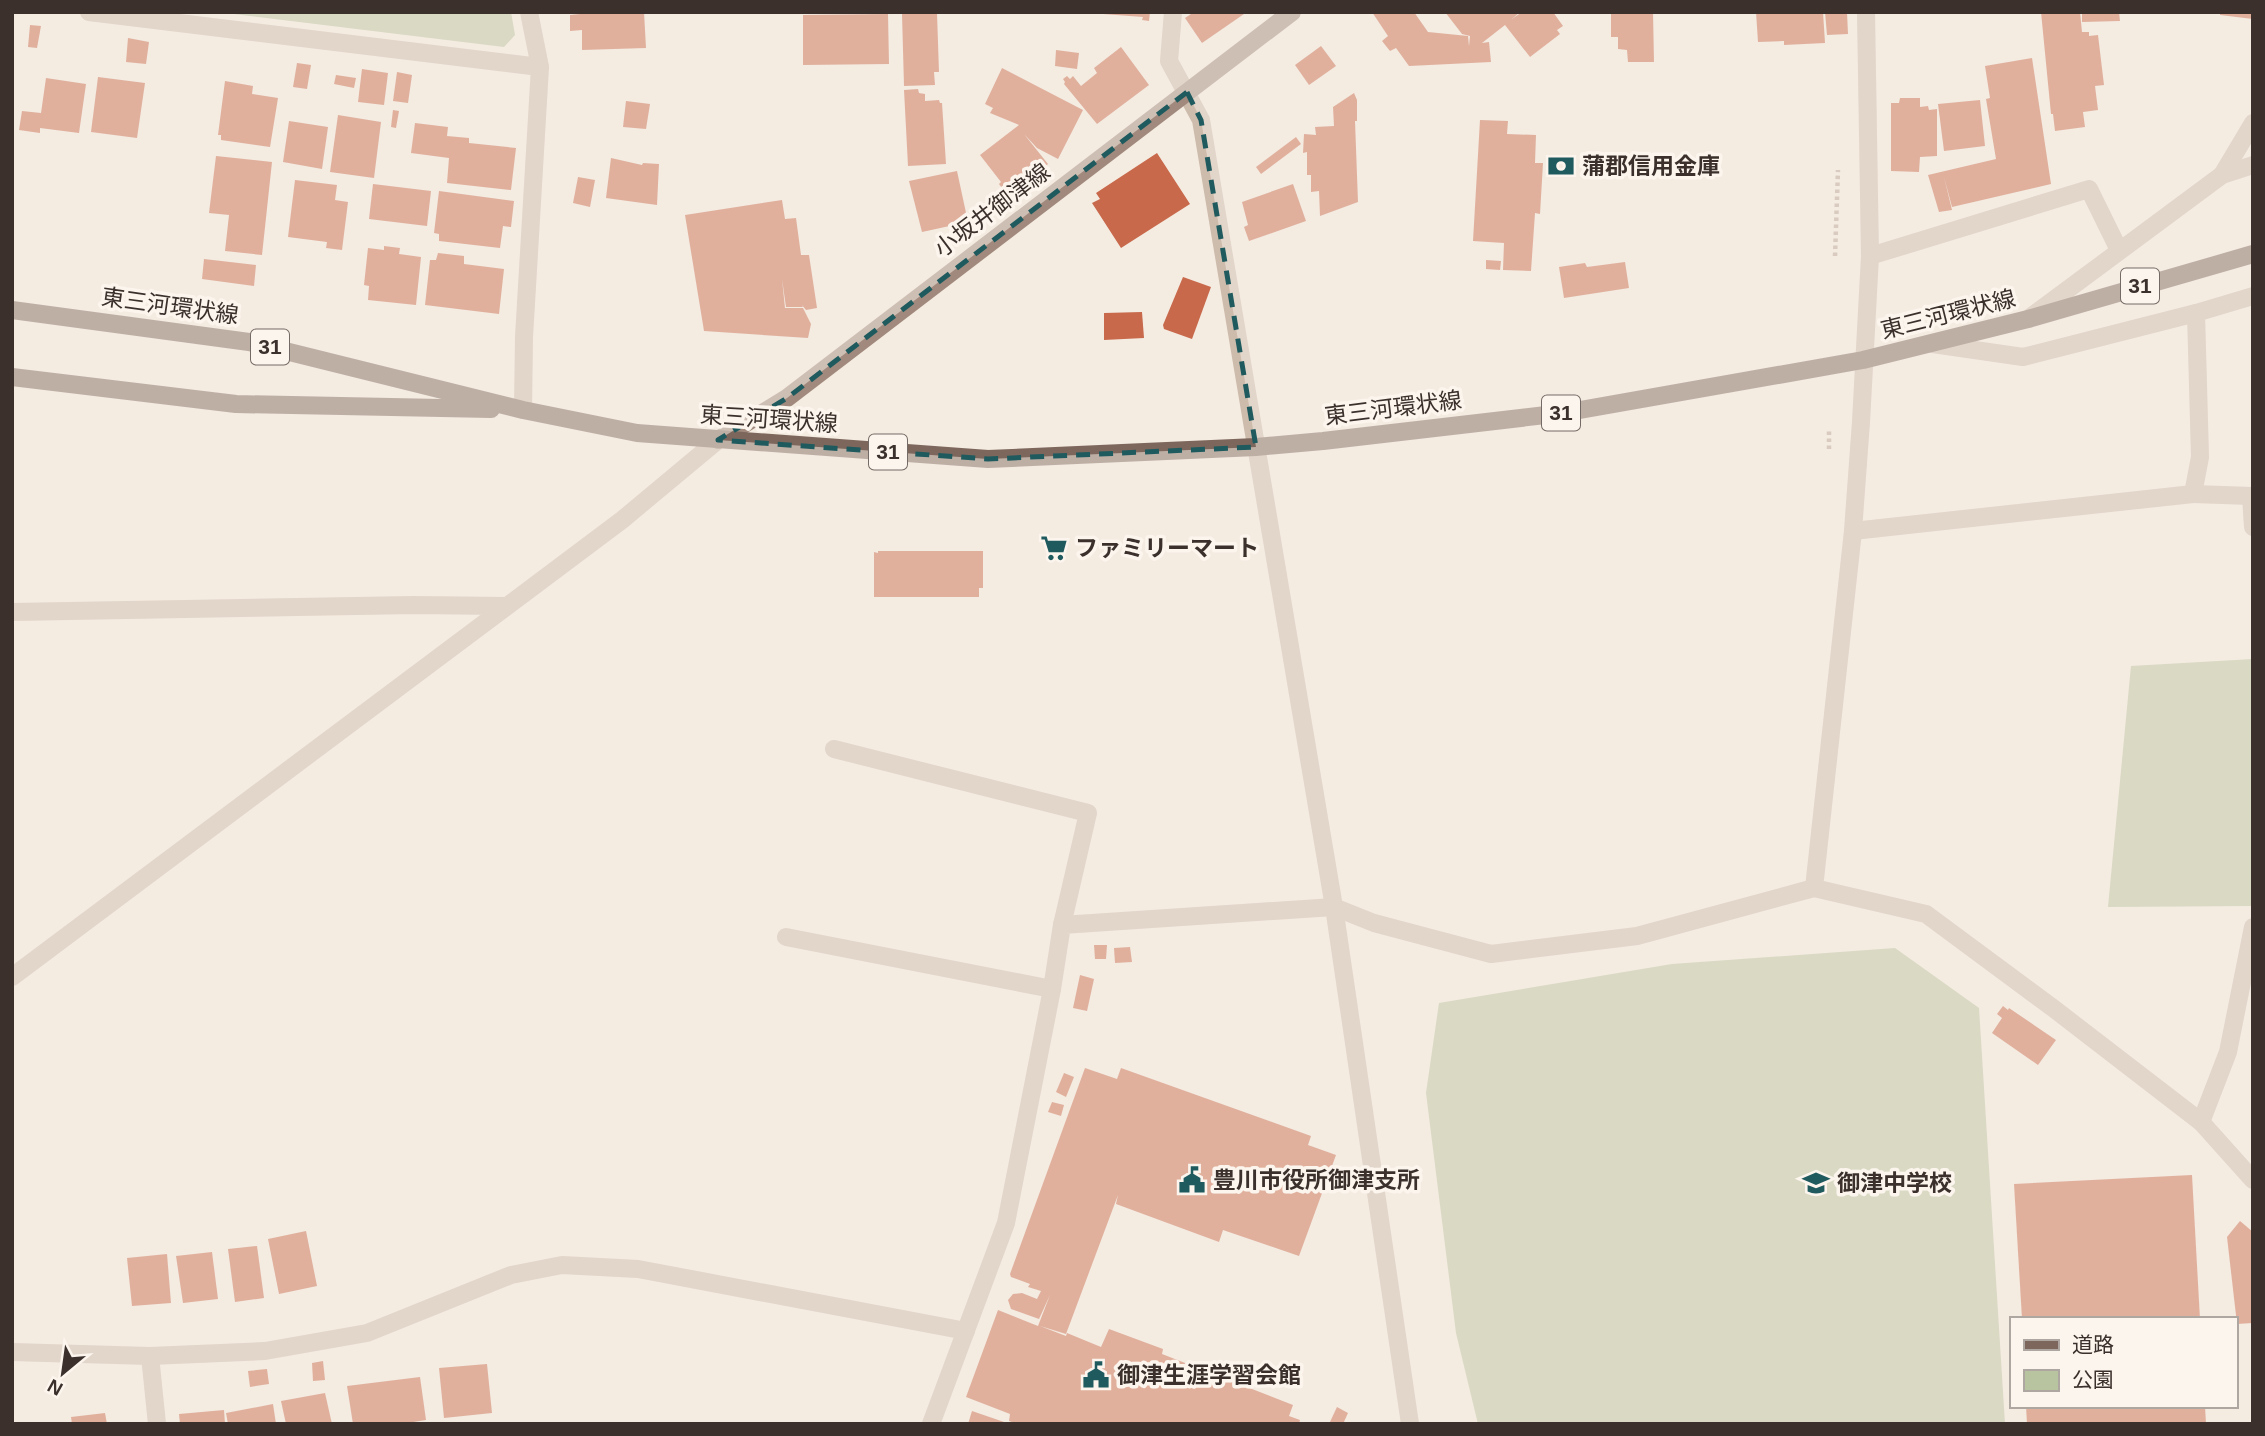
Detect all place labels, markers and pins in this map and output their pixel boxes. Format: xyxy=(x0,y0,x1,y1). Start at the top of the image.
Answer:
bank icon: 蒲郡信用金庫 xyxy=(1546,151,1576,181)
place label: 蒲郡信用金庫 xyxy=(1582,153,1720,179)
supermarket icon: ファミリーマート xyxy=(1039,533,1069,563)
place label: ファミリーマート xyxy=(1075,535,1259,561)
public building icon: 豊川市役所御津支所 xyxy=(1177,1165,1207,1195)
place label: 豊川市役所御津支所 xyxy=(1213,1167,1420,1193)
school or university icon: 御津中学校 xyxy=(1801,1168,1831,1198)
place label: 御津中学校 xyxy=(1837,1170,1952,1196)
public building icon: 御津生涯学習会館 xyxy=(1081,1360,1111,1390)
place label: 御津生涯学習会館 xyxy=(1117,1362,1301,1388)

